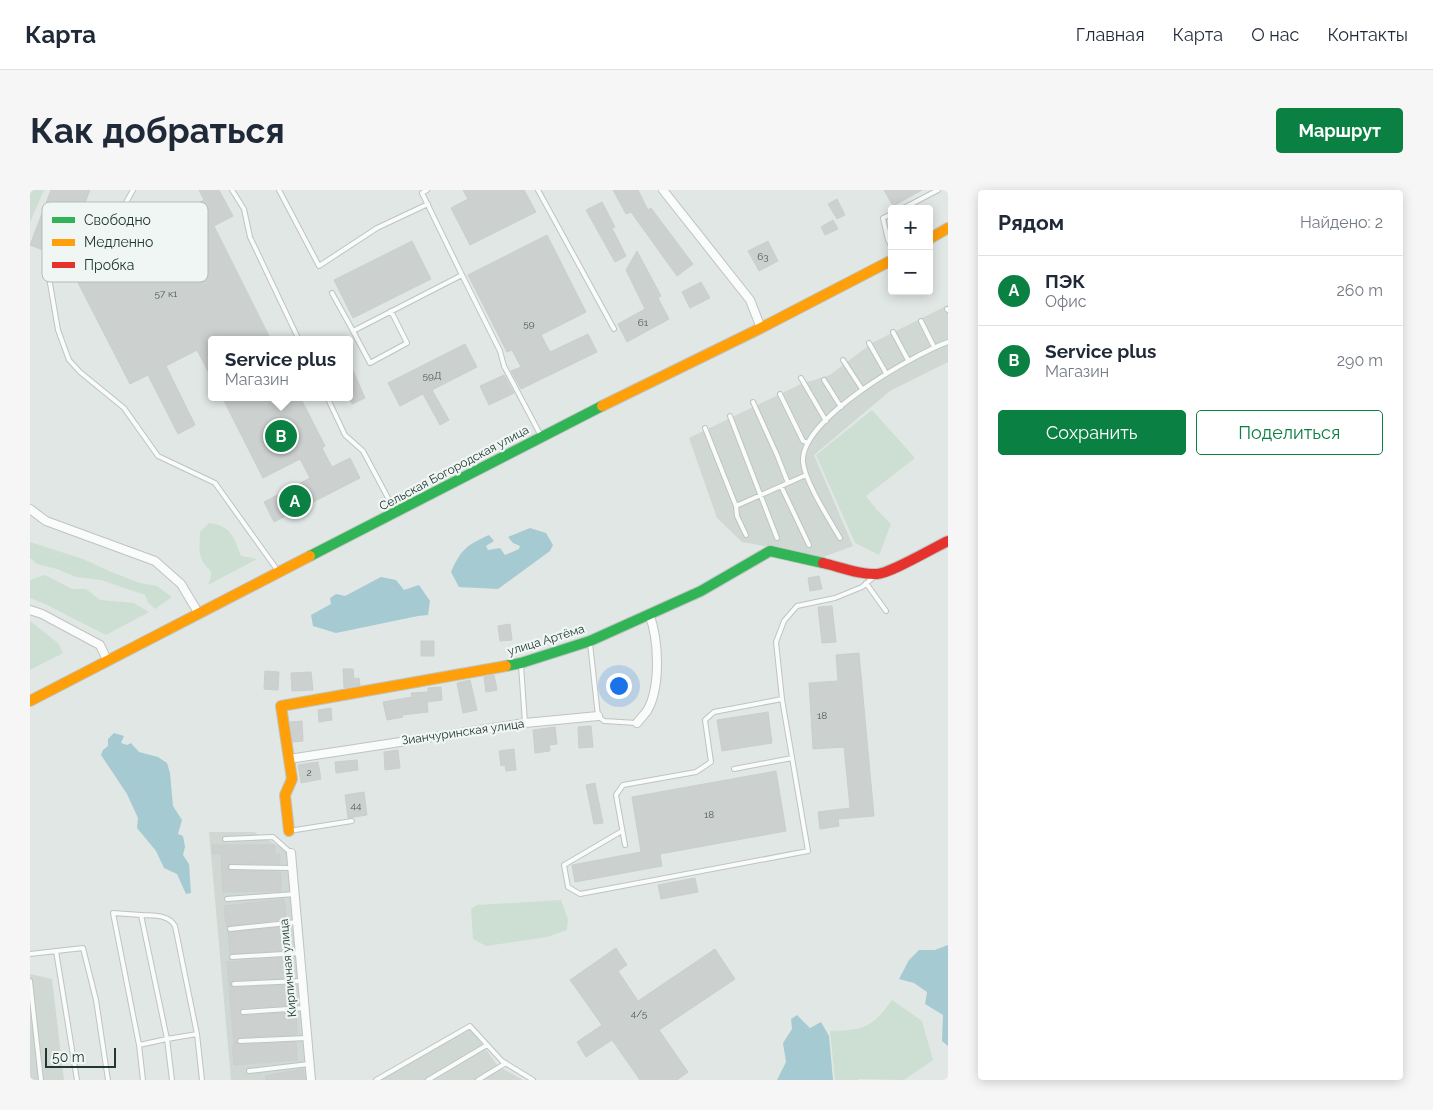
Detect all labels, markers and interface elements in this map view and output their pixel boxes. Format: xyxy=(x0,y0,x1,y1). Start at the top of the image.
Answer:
text: Карта xyxy=(25,20,96,49)
text: Главная xyxy=(1076,24,1144,45)
text: Карта xyxy=(1172,24,1223,45)
text: О нас xyxy=(1251,24,1299,45)
text: Контакты xyxy=(1327,24,1408,45)
button: Маршрут xyxy=(1276,108,1403,153)
text: Как добраться xyxy=(30,110,285,151)
legend xyxy=(42,202,208,282)
map controls xyxy=(888,205,933,295)
button: + xyxy=(888,205,933,250)
text: Рядом xyxy=(998,210,1064,235)
text: Свободно xyxy=(84,212,151,228)
text: Найдено: 2 xyxy=(1300,213,1383,232)
text: Медленно xyxy=(84,234,153,250)
button: − xyxy=(888,250,933,295)
house number: 63 xyxy=(757,251,769,262)
text: Пробка xyxy=(84,257,134,273)
text: ПЭК xyxy=(1045,270,1085,292)
text: A xyxy=(1009,281,1019,300)
text: 260 m xyxy=(1336,281,1383,300)
house number: 57 к1 xyxy=(155,288,178,299)
text: Офис xyxy=(1045,292,1086,311)
house number: 61 xyxy=(638,317,649,328)
house number: 59 xyxy=(523,318,535,329)
popup xyxy=(208,336,353,401)
text: Service plus xyxy=(1045,340,1156,362)
text: Service plus xyxy=(225,348,336,370)
text: B xyxy=(1009,351,1019,370)
text: 290 m xyxy=(1337,351,1383,370)
text: Магазин xyxy=(1045,362,1109,381)
text: Магазин xyxy=(225,370,289,389)
house number: 59Д xyxy=(423,370,442,381)
button: Сохранить xyxy=(998,410,1186,455)
button: Поделиться xyxy=(1196,410,1383,455)
pin: B xyxy=(265,417,297,455)
street label: Сельская Богородская улица xyxy=(377,423,531,513)
pin: A xyxy=(279,482,311,520)
street label: улица Артёма xyxy=(506,622,586,658)
your location xyxy=(606,673,632,699)
house number: 18 xyxy=(817,710,827,721)
street label: Зианчуринская улица xyxy=(401,716,525,748)
house number: 2 xyxy=(306,767,312,778)
house number: 44 xyxy=(351,800,362,811)
house number: 18 xyxy=(704,809,714,820)
street label: Кирпичная улица xyxy=(277,918,299,1018)
house number: 4/5 xyxy=(631,1008,648,1019)
scale bar xyxy=(45,1045,116,1068)
text: 50 m xyxy=(52,1049,85,1065)

